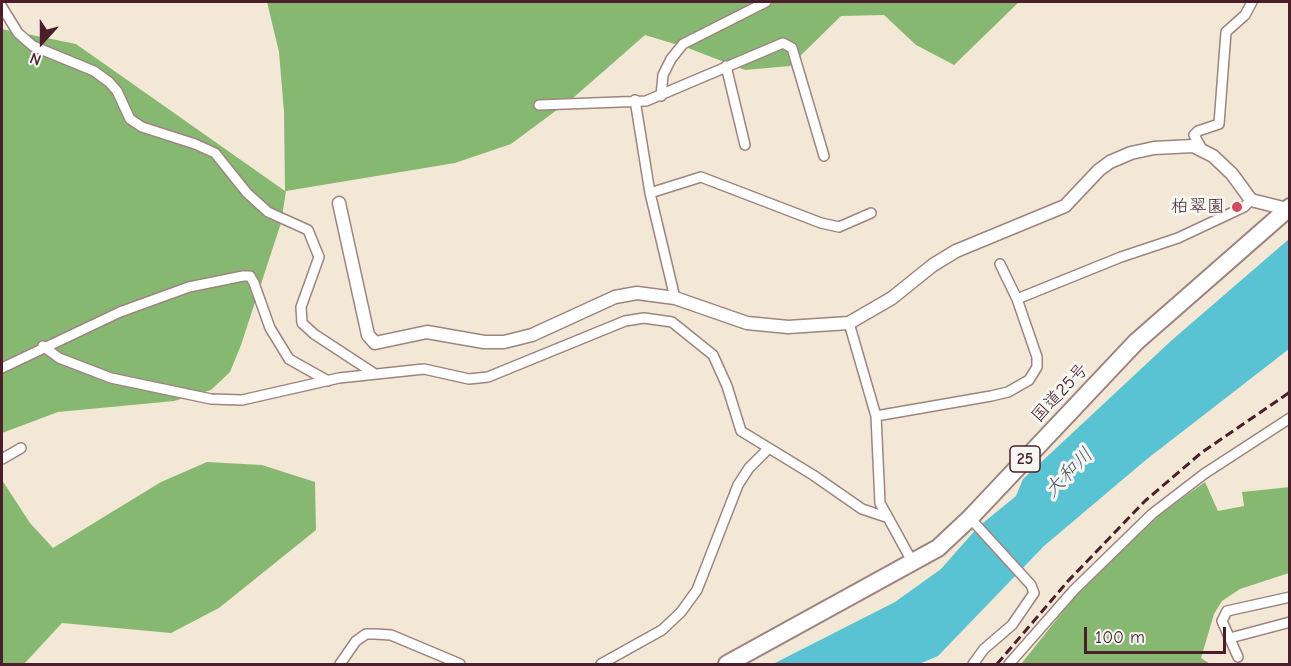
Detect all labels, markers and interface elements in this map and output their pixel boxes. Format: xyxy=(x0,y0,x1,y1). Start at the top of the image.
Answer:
north arrow xyxy=(12,12,72,72)
text: N xyxy=(27,49,44,69)
place label: 柏翠園 xyxy=(1171,196,1225,218)
marker: 柏翠園 xyxy=(1230,200,1244,214)
street label: 国道25号 xyxy=(1027,359,1093,427)
water label: 大和川 xyxy=(1040,443,1098,503)
road number: 25 xyxy=(1010,446,1040,472)
scale bar xyxy=(1087,615,1230,653)
text: 100 m xyxy=(1095,627,1145,648)

